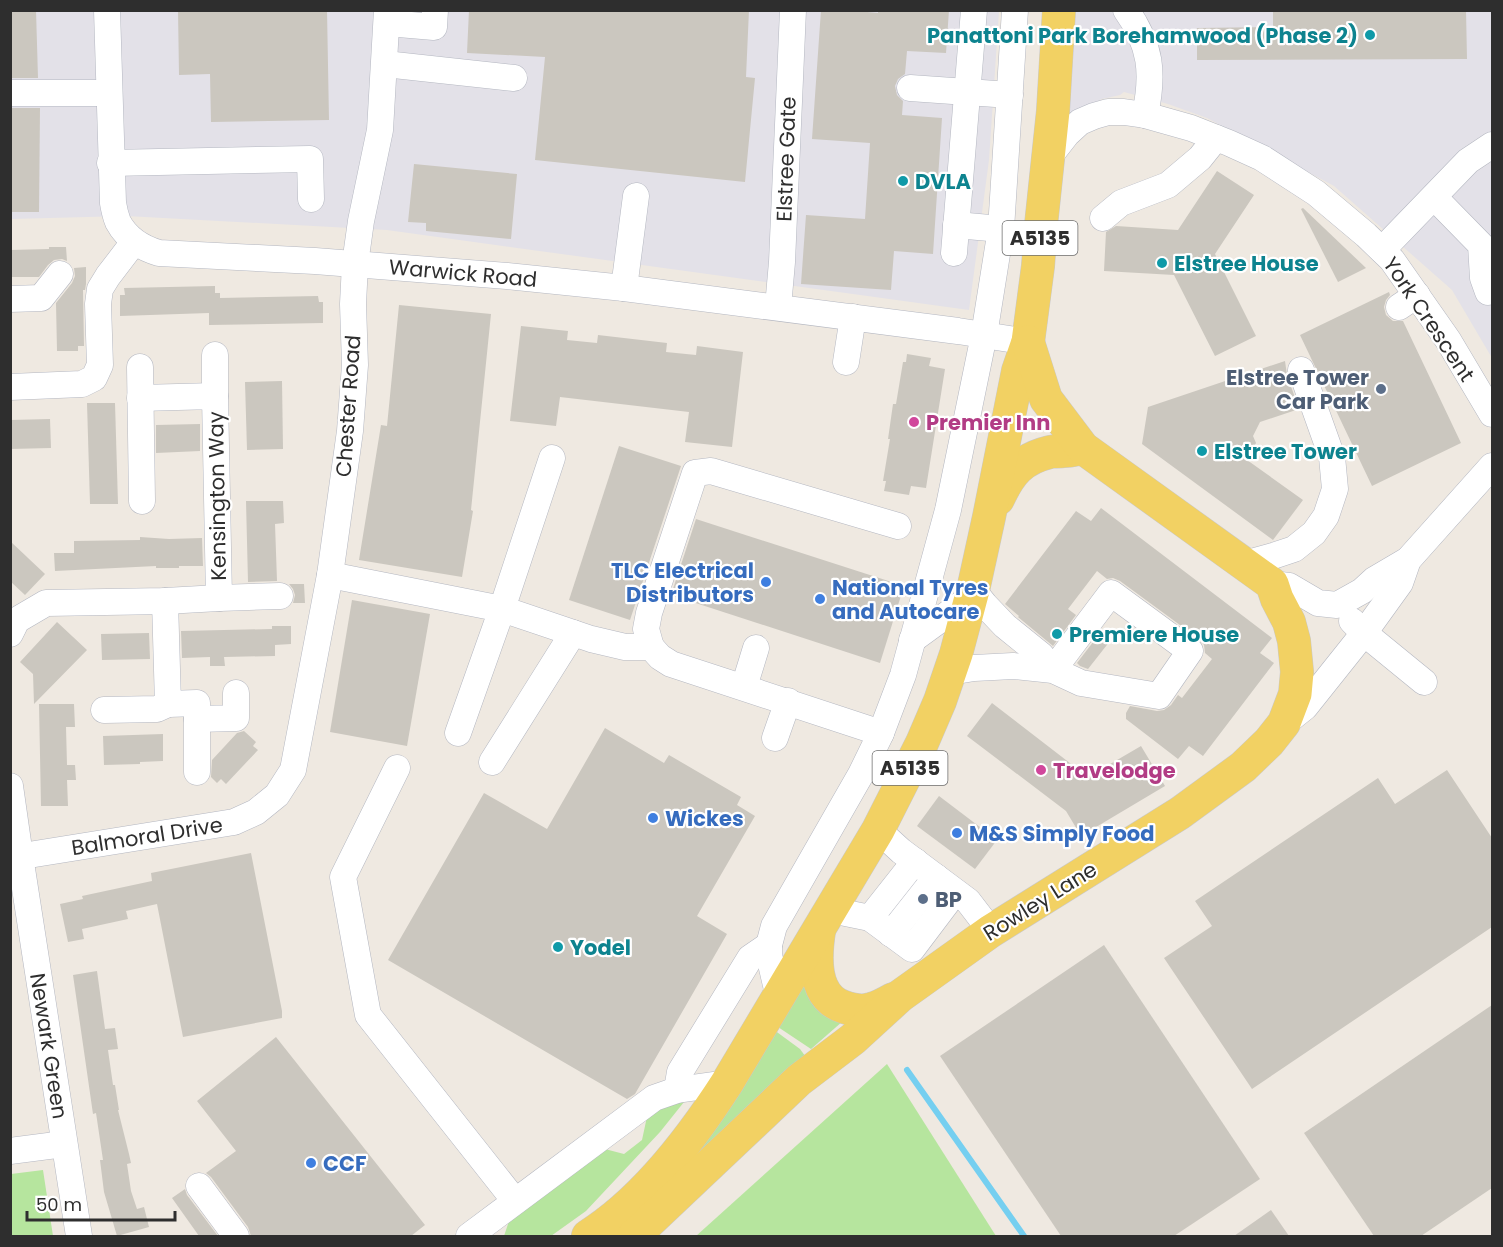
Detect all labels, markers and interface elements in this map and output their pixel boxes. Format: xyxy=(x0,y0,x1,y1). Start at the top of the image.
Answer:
place label: Panattoni Park Borehamwood (Phase 2) xyxy=(927,21,1358,50)
marker: Panattoni Park Borehamwood (Phase 2) xyxy=(1363,28,1377,42)
street label: Elstree Gate xyxy=(769,96,803,222)
place label: DVLA xyxy=(915,167,972,196)
marker: DVLA xyxy=(896,174,910,188)
road number: A5135 xyxy=(1002,221,1078,255)
place label: Elstree House xyxy=(1174,249,1319,278)
street label: York Crescent xyxy=(1376,251,1482,387)
street label: Warwick Road xyxy=(388,252,538,294)
marker: Elstree House xyxy=(1155,256,1169,270)
street label: Chester Road xyxy=(329,334,367,478)
place label: Elstree Tower Car Park xyxy=(1226,363,1369,416)
marker: Elstree Tower Car Park xyxy=(1374,382,1388,396)
place label: Premier Inn xyxy=(926,408,1050,437)
street label: Kensington Way xyxy=(201,411,233,581)
marker: Premier Inn xyxy=(907,415,921,429)
place label: Elstree Tower xyxy=(1214,437,1357,466)
marker: Elstree Tower xyxy=(1195,444,1209,458)
place label: TLC Electrical Distributors xyxy=(611,556,754,609)
place label: National Tyres and Autocare xyxy=(832,573,989,626)
marker: TLC Electrical Distributors xyxy=(759,575,773,589)
marker: National Tyres and Autocare xyxy=(813,592,827,606)
place label: Premiere House xyxy=(1069,620,1239,649)
marker: Premiere House xyxy=(1050,627,1064,641)
road number: A5135 xyxy=(872,751,948,785)
place label: Travelodge xyxy=(1053,756,1176,785)
marker: Travelodge xyxy=(1034,763,1048,777)
place label: Wickes xyxy=(665,804,744,833)
street label: Balmoral Drive xyxy=(69,810,225,862)
marker: Wickes xyxy=(646,811,660,825)
place label: M&S Simply Food xyxy=(969,819,1154,848)
marker: M&S Simply Food xyxy=(950,826,964,840)
street label: Rowley Lane xyxy=(978,855,1102,947)
place label: BP xyxy=(935,885,962,914)
marker: BP xyxy=(916,892,930,906)
place label: Yodel xyxy=(570,933,631,962)
marker: Yodel xyxy=(551,940,565,954)
street label: Newark Green xyxy=(23,971,75,1121)
place label: CCF xyxy=(323,1149,367,1178)
marker: CCF xyxy=(304,1156,318,1170)
scale bar xyxy=(27,1184,176,1222)
text: 50 m xyxy=(36,1192,82,1217)

